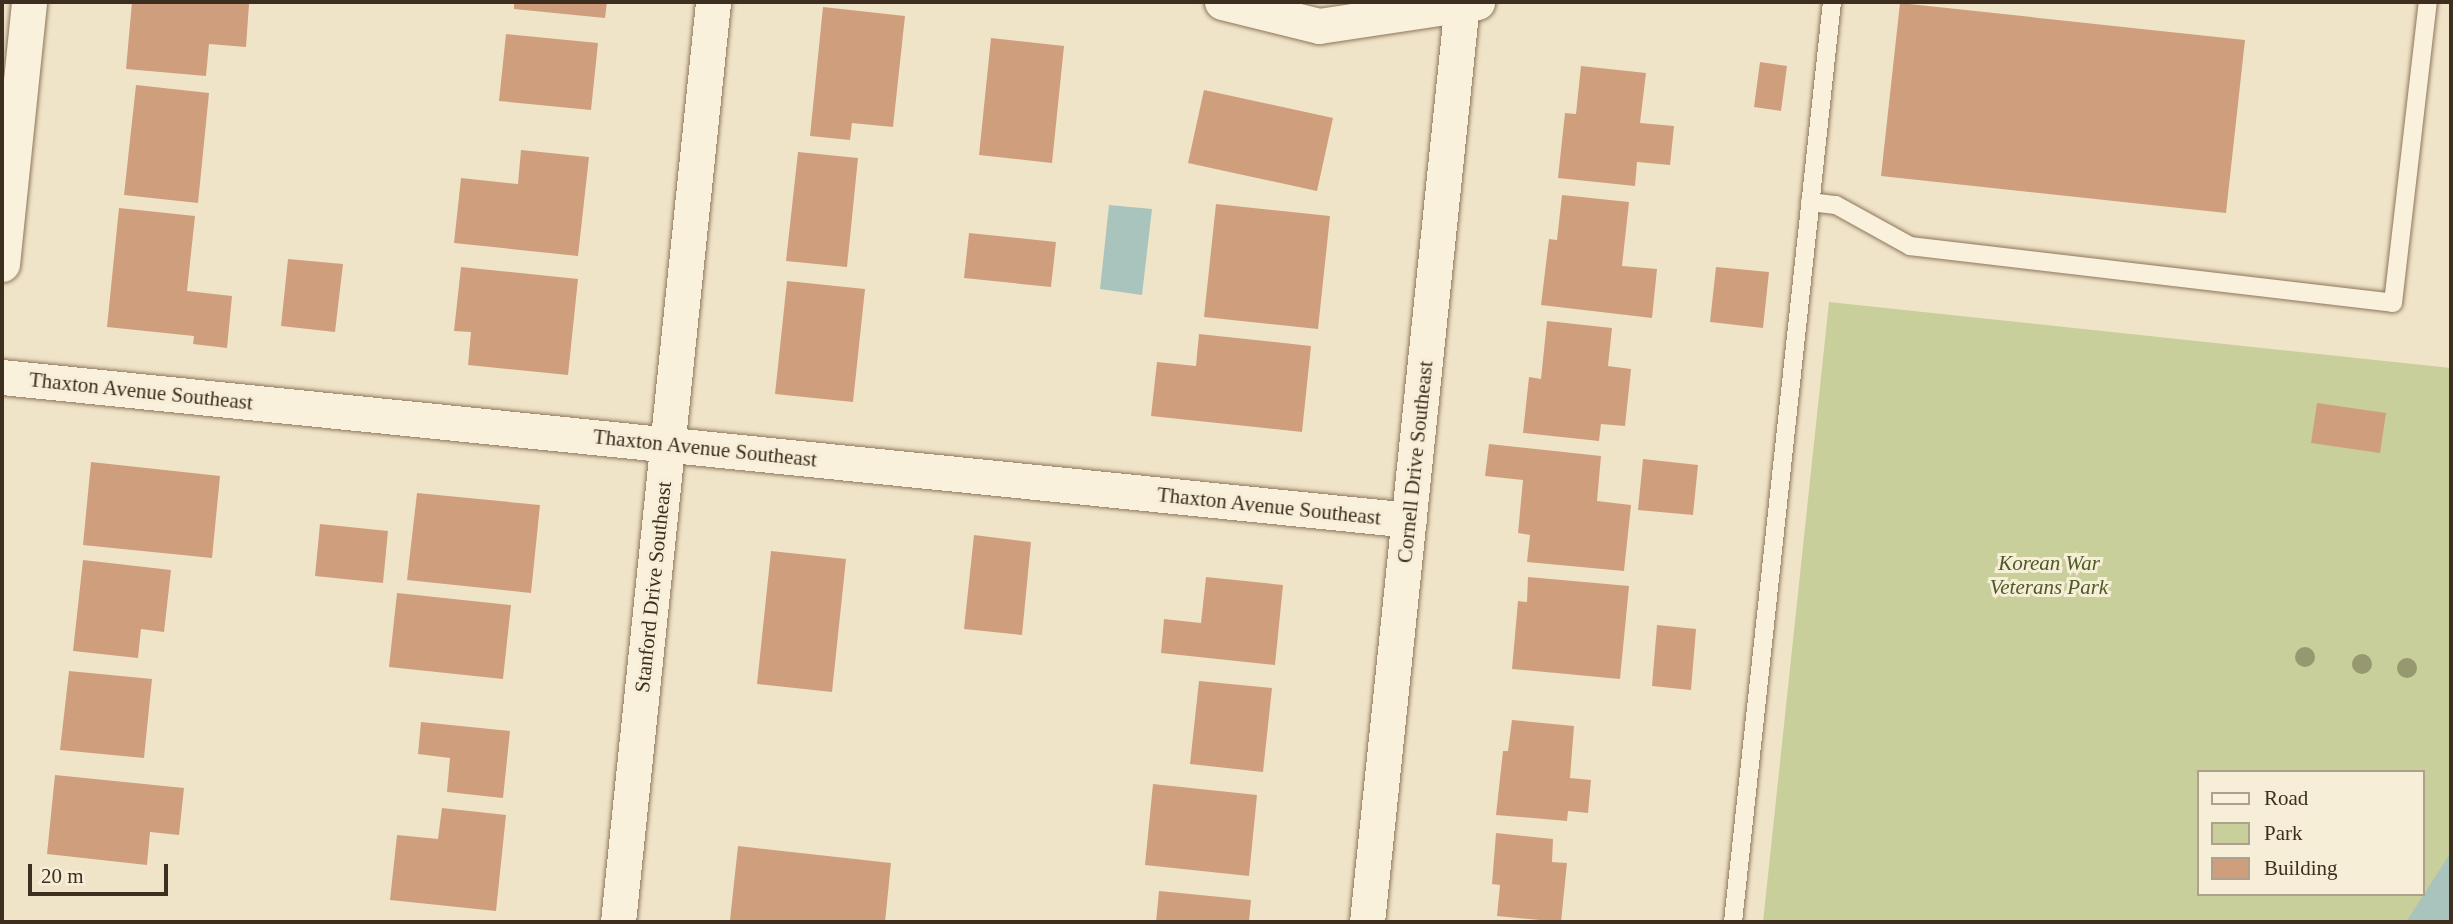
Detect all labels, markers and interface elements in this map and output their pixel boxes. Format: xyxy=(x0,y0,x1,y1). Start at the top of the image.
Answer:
street label: Cornell Drive Southeast xyxy=(1392,360,1438,564)
street label: Thaxton Avenue Southeast xyxy=(27,367,255,415)
street label: Thaxton Avenue Southeast xyxy=(591,424,819,472)
street label: Stanford Drive Southeast xyxy=(629,480,677,694)
street label: Thaxton Avenue Southeast xyxy=(1155,482,1383,530)
park label: Korean War Veterans Park xyxy=(1990,550,2108,600)
legend xyxy=(2198,770,2425,896)
text: Road xyxy=(2264,786,2308,810)
text: Park xyxy=(2264,821,2303,845)
scale bar xyxy=(32,850,172,894)
text: Building xyxy=(2264,856,2338,880)
text: 20 m xyxy=(41,864,84,888)

